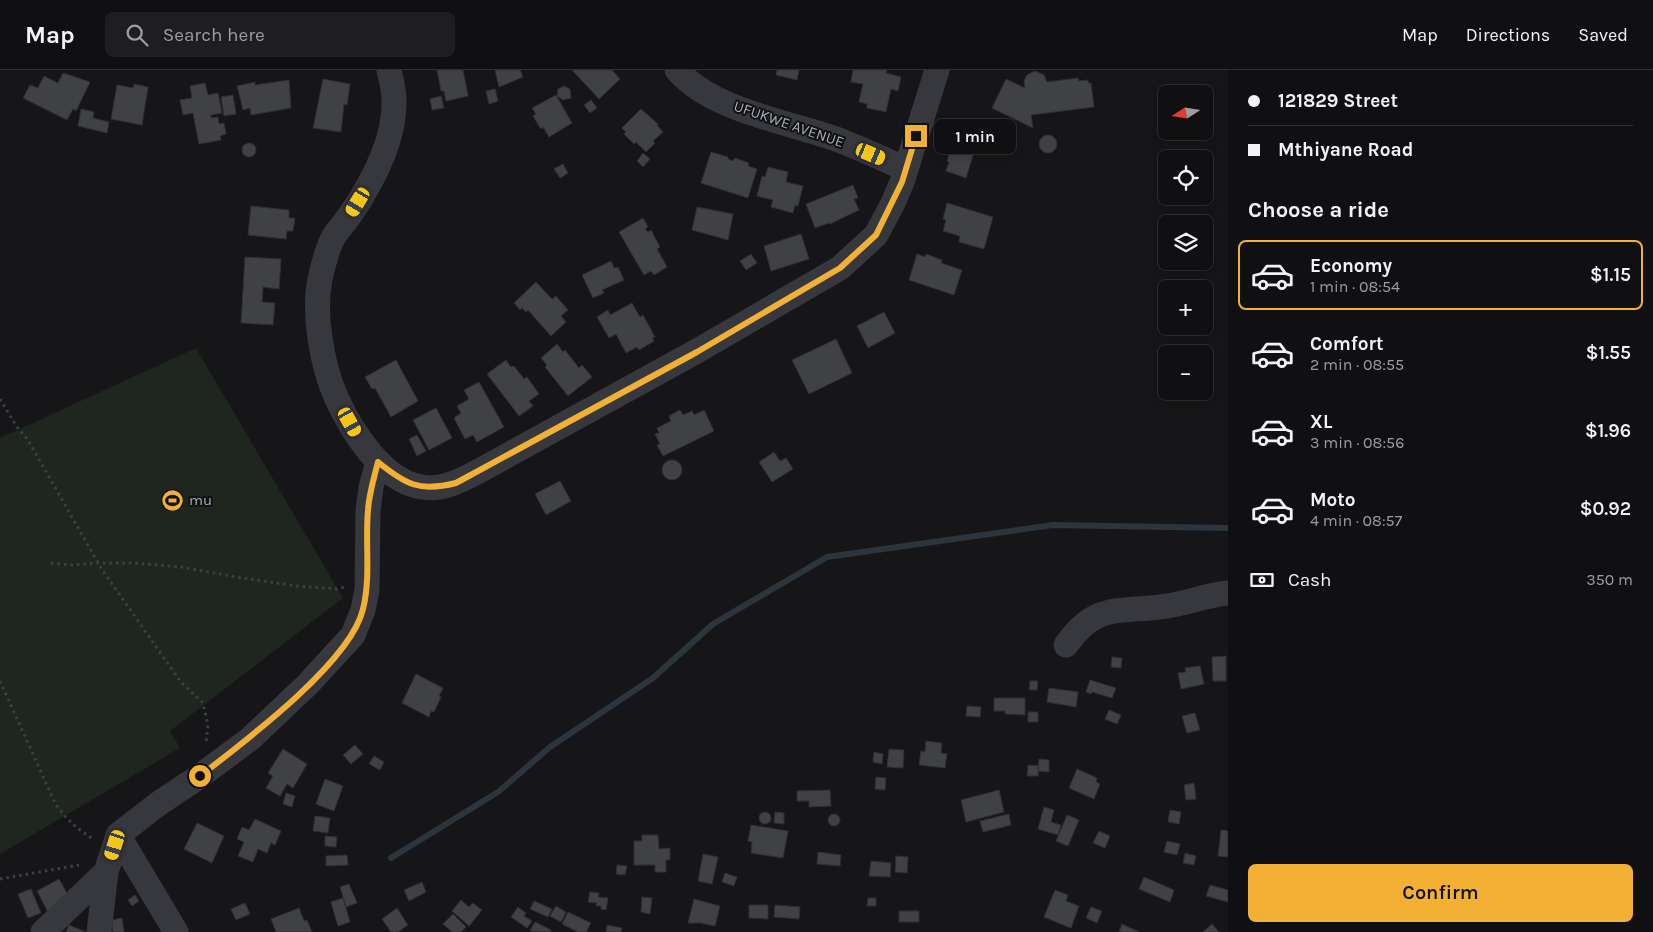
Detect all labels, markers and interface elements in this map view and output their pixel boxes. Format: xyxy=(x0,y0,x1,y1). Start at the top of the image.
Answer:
search box xyxy=(105,12,455,57)
text: Map xyxy=(25,21,75,49)
icon: search xyxy=(123,21,151,49)
text: Search here xyxy=(163,24,265,46)
text: Map xyxy=(1402,24,1438,46)
text: Directions xyxy=(1466,24,1550,46)
text: Saved xyxy=(1578,24,1628,46)
north arrow xyxy=(1158,85,1212,140)
map controls xyxy=(1158,85,1213,400)
text: 121829 Street xyxy=(1278,90,1398,112)
street label: UFUKWE AVENUE xyxy=(731,97,847,151)
callout: 1 min xyxy=(934,118,1016,154)
route end xyxy=(905,125,927,147)
text: 1 min xyxy=(955,127,995,146)
text: Mthiyane Road xyxy=(1278,139,1413,161)
car xyxy=(854,141,887,167)
button: locate xyxy=(1158,150,1213,205)
car xyxy=(343,185,372,219)
text: Choose a ride xyxy=(1248,197,1389,223)
button: layers xyxy=(1158,215,1213,270)
icon: car xyxy=(1250,253,1295,298)
text: Economy xyxy=(1310,255,1392,277)
text: $1.15 xyxy=(1590,264,1631,286)
text: 1 min · 08:54 xyxy=(1310,277,1400,296)
button: + xyxy=(1158,280,1213,335)
icon: car xyxy=(1250,331,1295,376)
text: Comfort xyxy=(1310,333,1384,355)
text: $1.55 xyxy=(1586,342,1631,364)
button: − xyxy=(1158,345,1213,400)
text: 2 min · 08:55 xyxy=(1310,355,1404,374)
car xyxy=(336,405,363,439)
icon: car xyxy=(1250,409,1295,454)
text: XL xyxy=(1310,411,1332,433)
text: $1.96 xyxy=(1585,420,1631,442)
text: 3 min · 08:56 xyxy=(1310,433,1404,452)
icon: car xyxy=(1250,487,1295,532)
sports icon: mu xyxy=(161,488,185,512)
text: Moto xyxy=(1310,489,1356,511)
place label: mu xyxy=(189,491,212,509)
text: $0.92 xyxy=(1580,498,1631,520)
text: 4 min · 08:57 xyxy=(1310,511,1402,530)
icon: cash xyxy=(1248,566,1276,594)
text: Cash xyxy=(1288,569,1332,591)
text: 350 m xyxy=(1586,570,1633,589)
route start xyxy=(189,765,211,787)
car xyxy=(103,828,126,862)
button: Confirm xyxy=(1248,864,1633,922)

